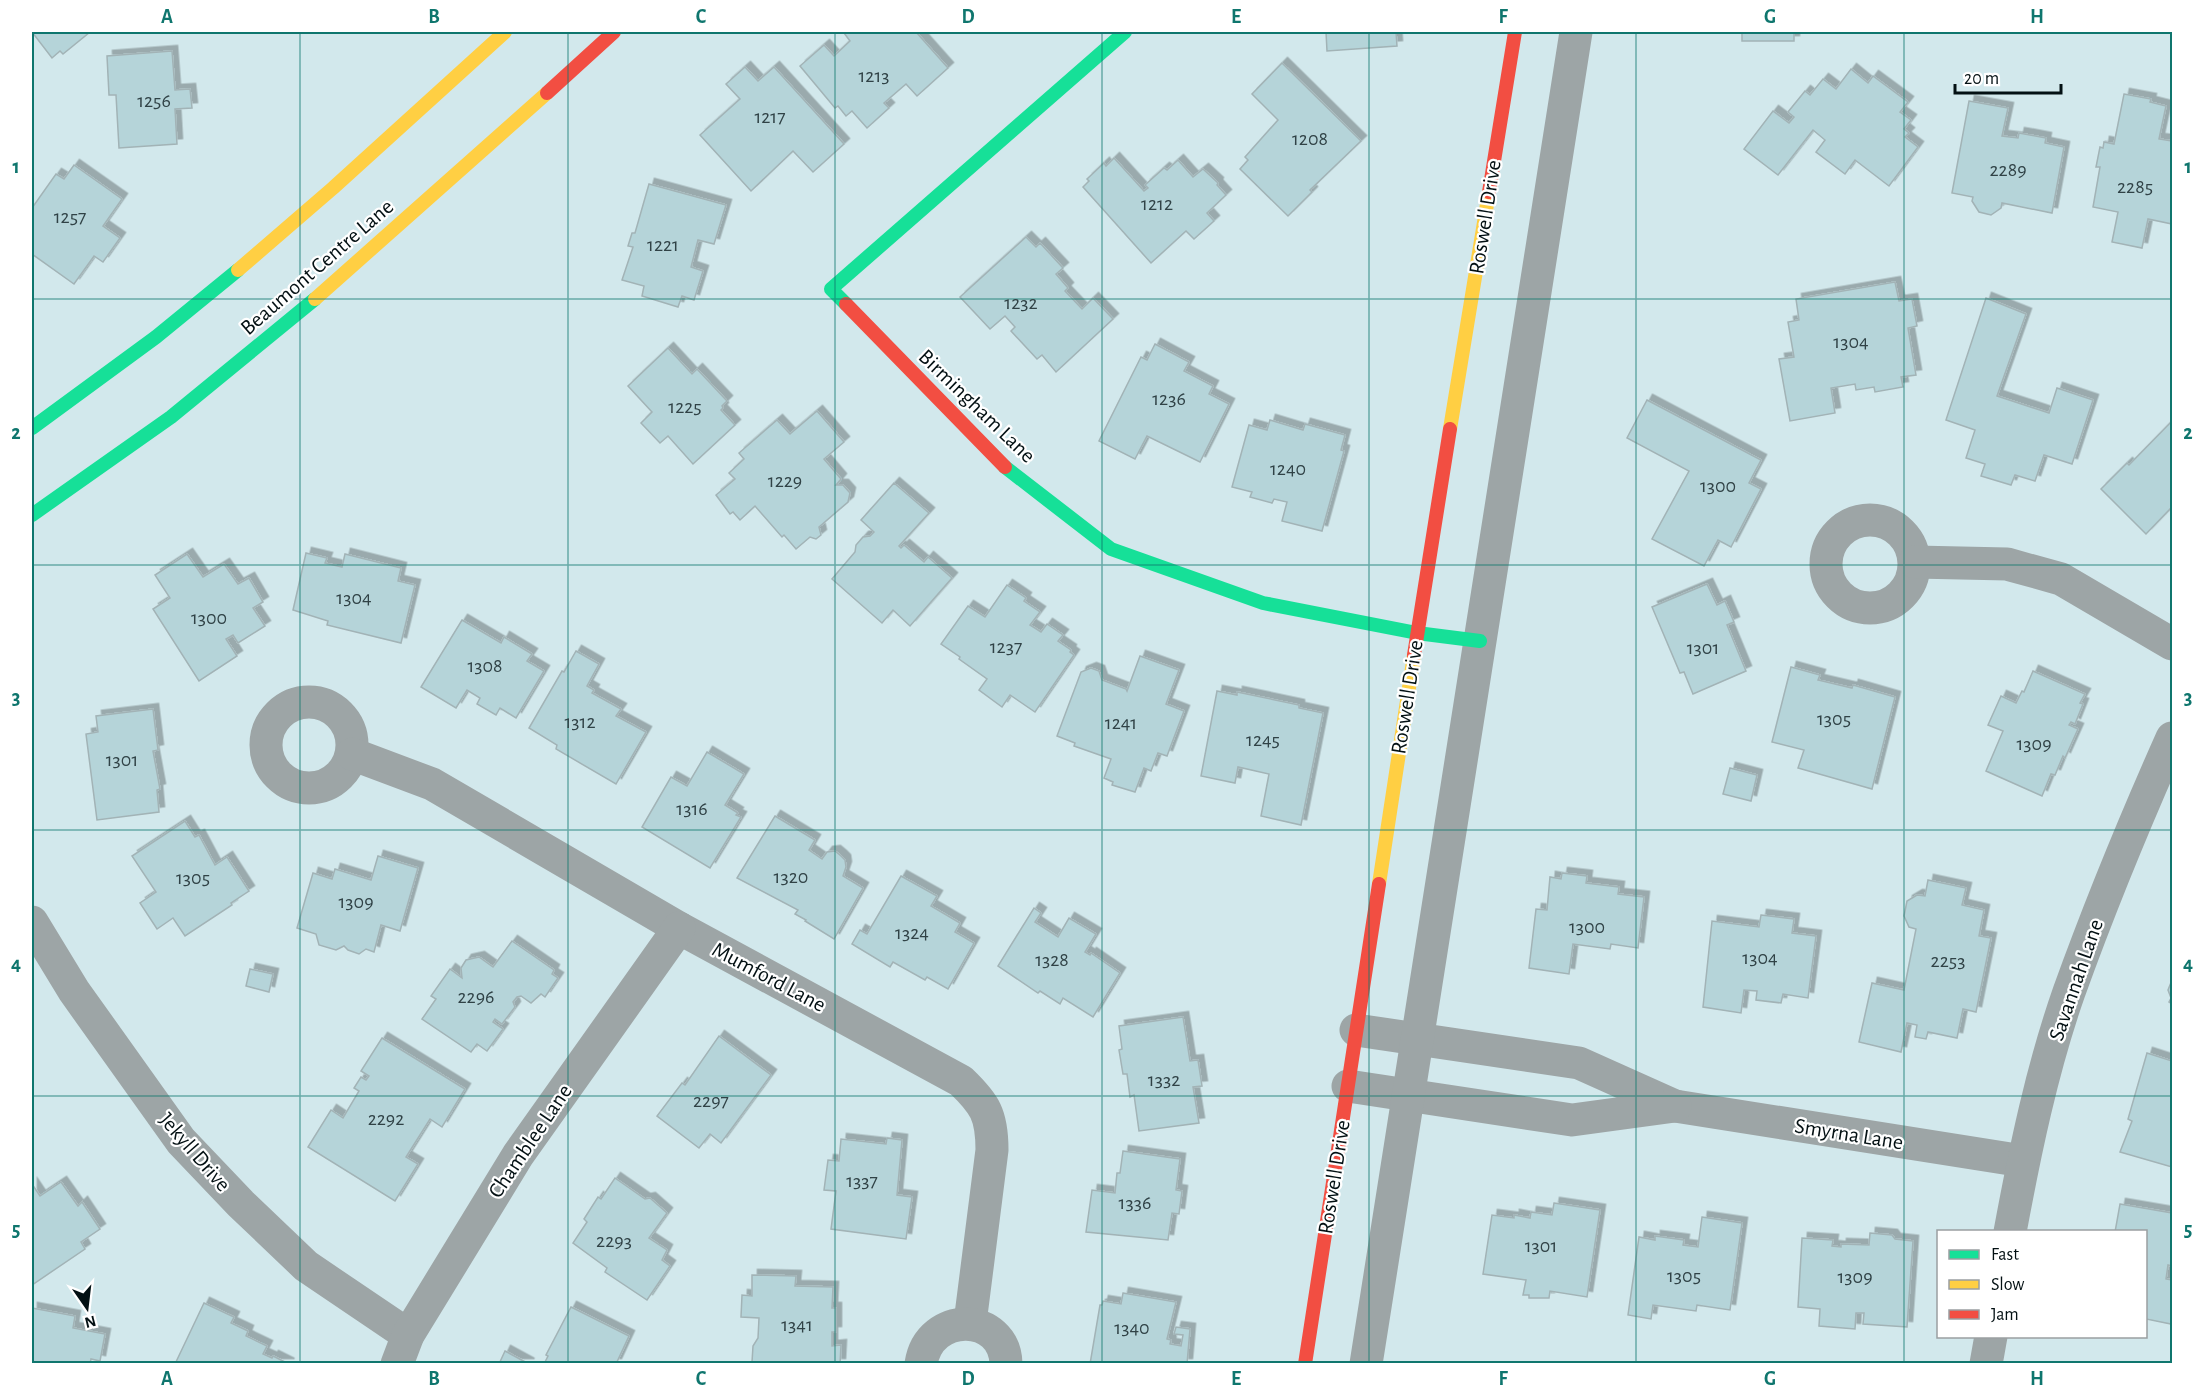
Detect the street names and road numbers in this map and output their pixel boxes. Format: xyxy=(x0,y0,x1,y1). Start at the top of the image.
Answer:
street label: Roswell Drive xyxy=(1465,158,1505,276)
street label: Beaumont Centre Lane xyxy=(237,195,397,339)
street label: Birmingham Lane xyxy=(915,345,1039,467)
street label: Roswell Drive xyxy=(1387,638,1427,756)
street label: Savannah Lane xyxy=(2045,916,2107,1044)
street label: Mumford Lane xyxy=(709,938,829,1016)
street label: Chamblee Lane xyxy=(484,1080,576,1202)
street label: Jekyll Drive xyxy=(155,1108,235,1196)
street label: Smyrna Lane xyxy=(1793,1115,1905,1153)
street label: Roswell Drive xyxy=(1314,1118,1354,1236)

